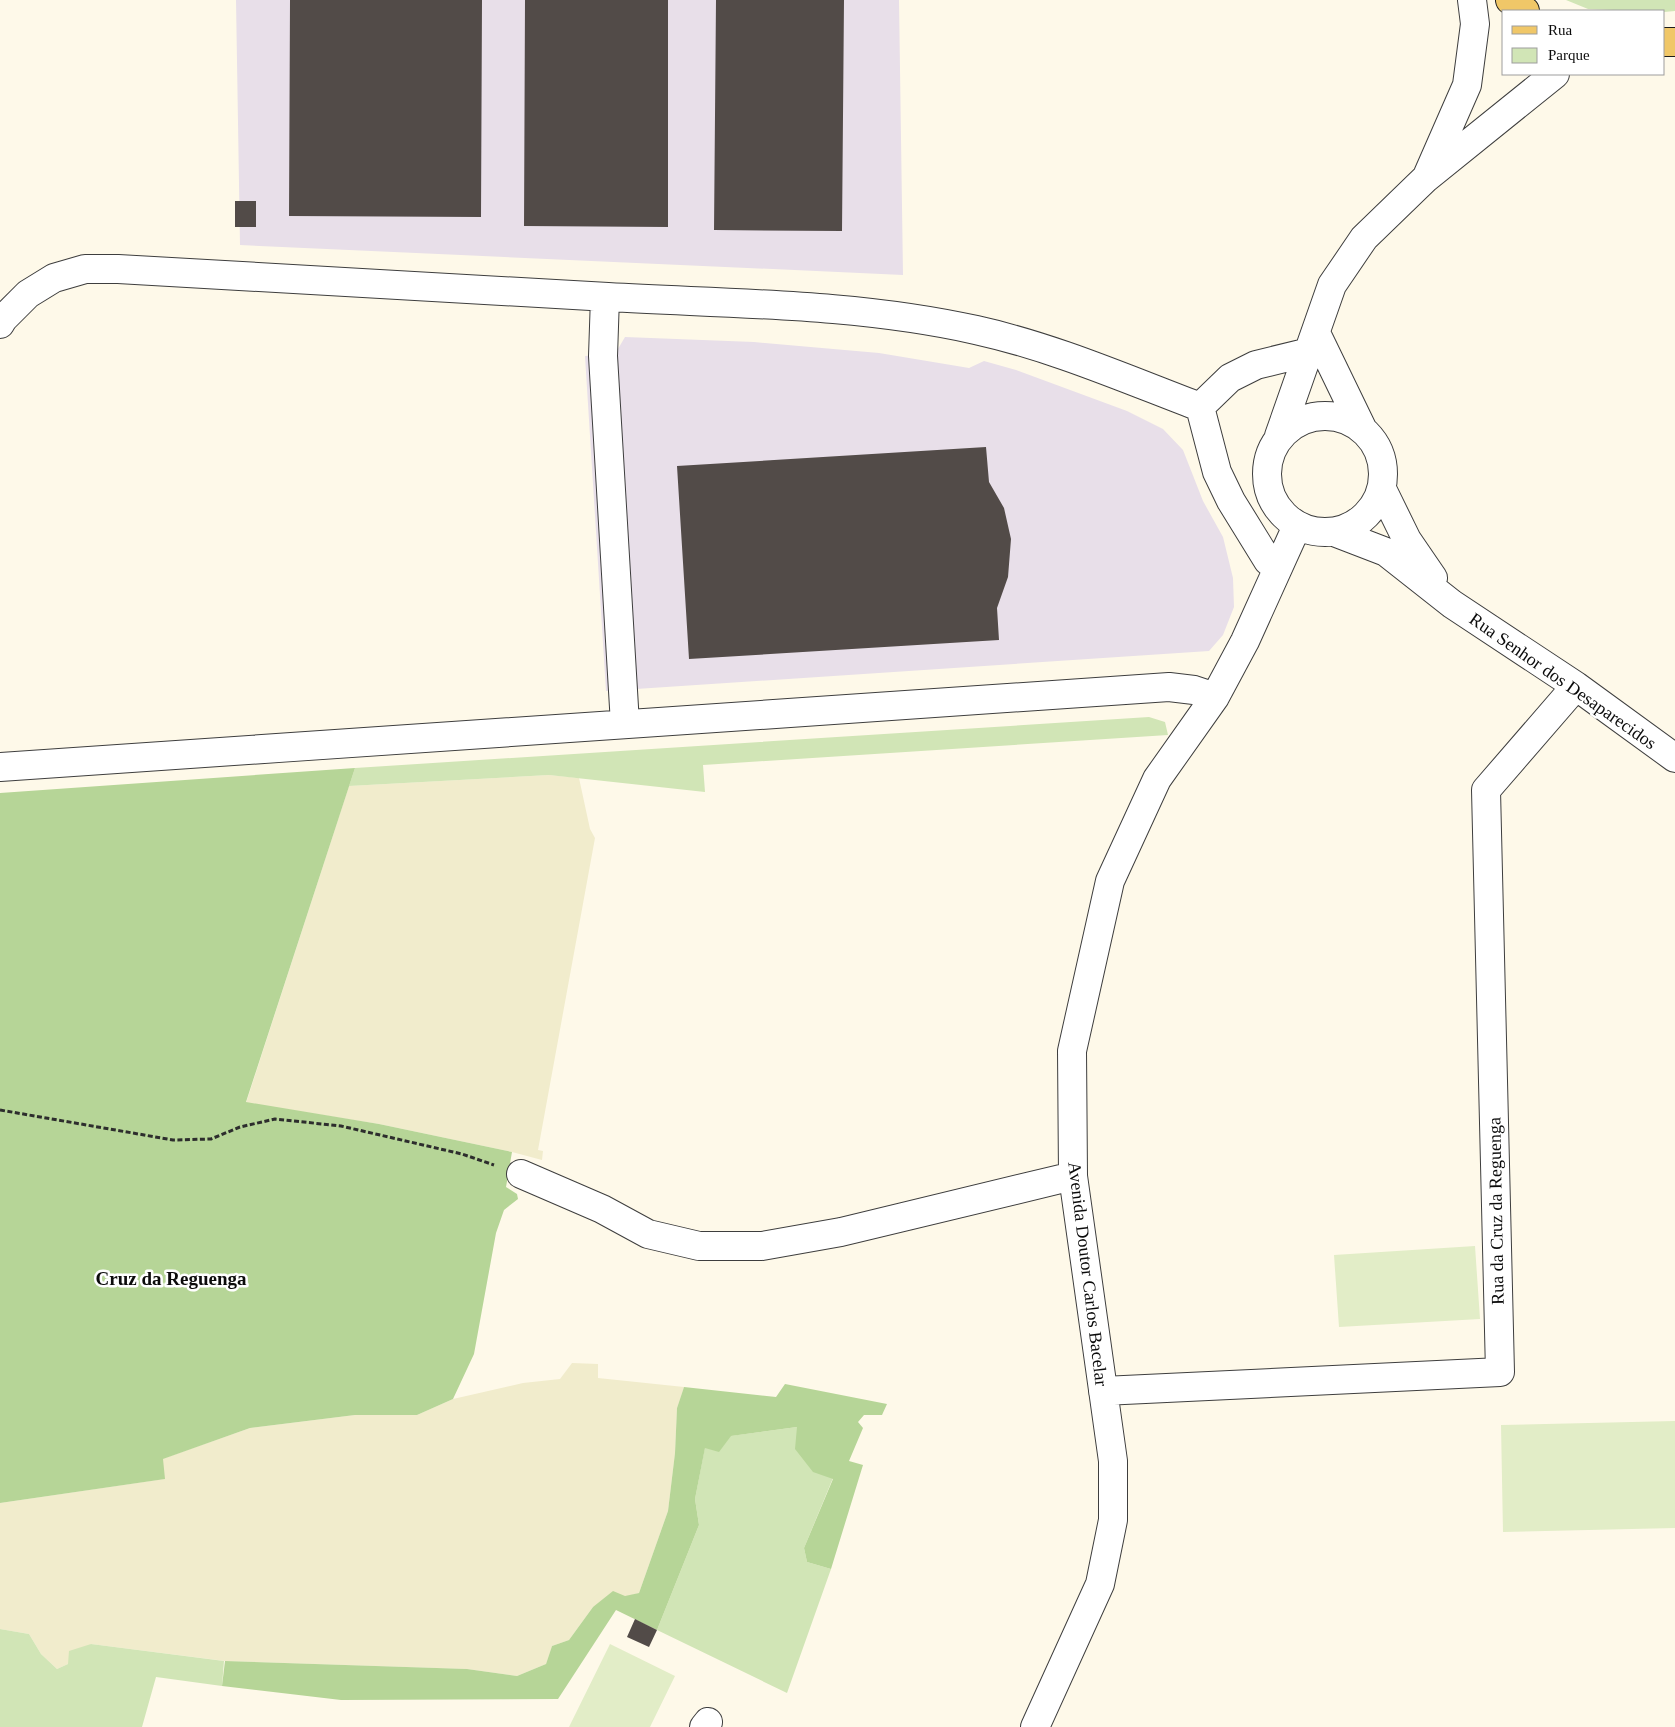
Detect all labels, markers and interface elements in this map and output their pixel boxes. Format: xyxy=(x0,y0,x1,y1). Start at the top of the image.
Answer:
legend xyxy=(1502,10,1665,75)
text: Rua xyxy=(1548,22,1573,38)
text: Parque xyxy=(1548,47,1590,63)
street label: Rua Senhor dos Desaparecidos xyxy=(1466,609,1660,753)
street label: Rua da Cruz da Reguenga xyxy=(1484,1117,1508,1305)
street label: Avenida Doutor Carlos Bacelar xyxy=(1064,1161,1112,1387)
district label: Cruz da Reguenga xyxy=(96,1268,247,1289)

